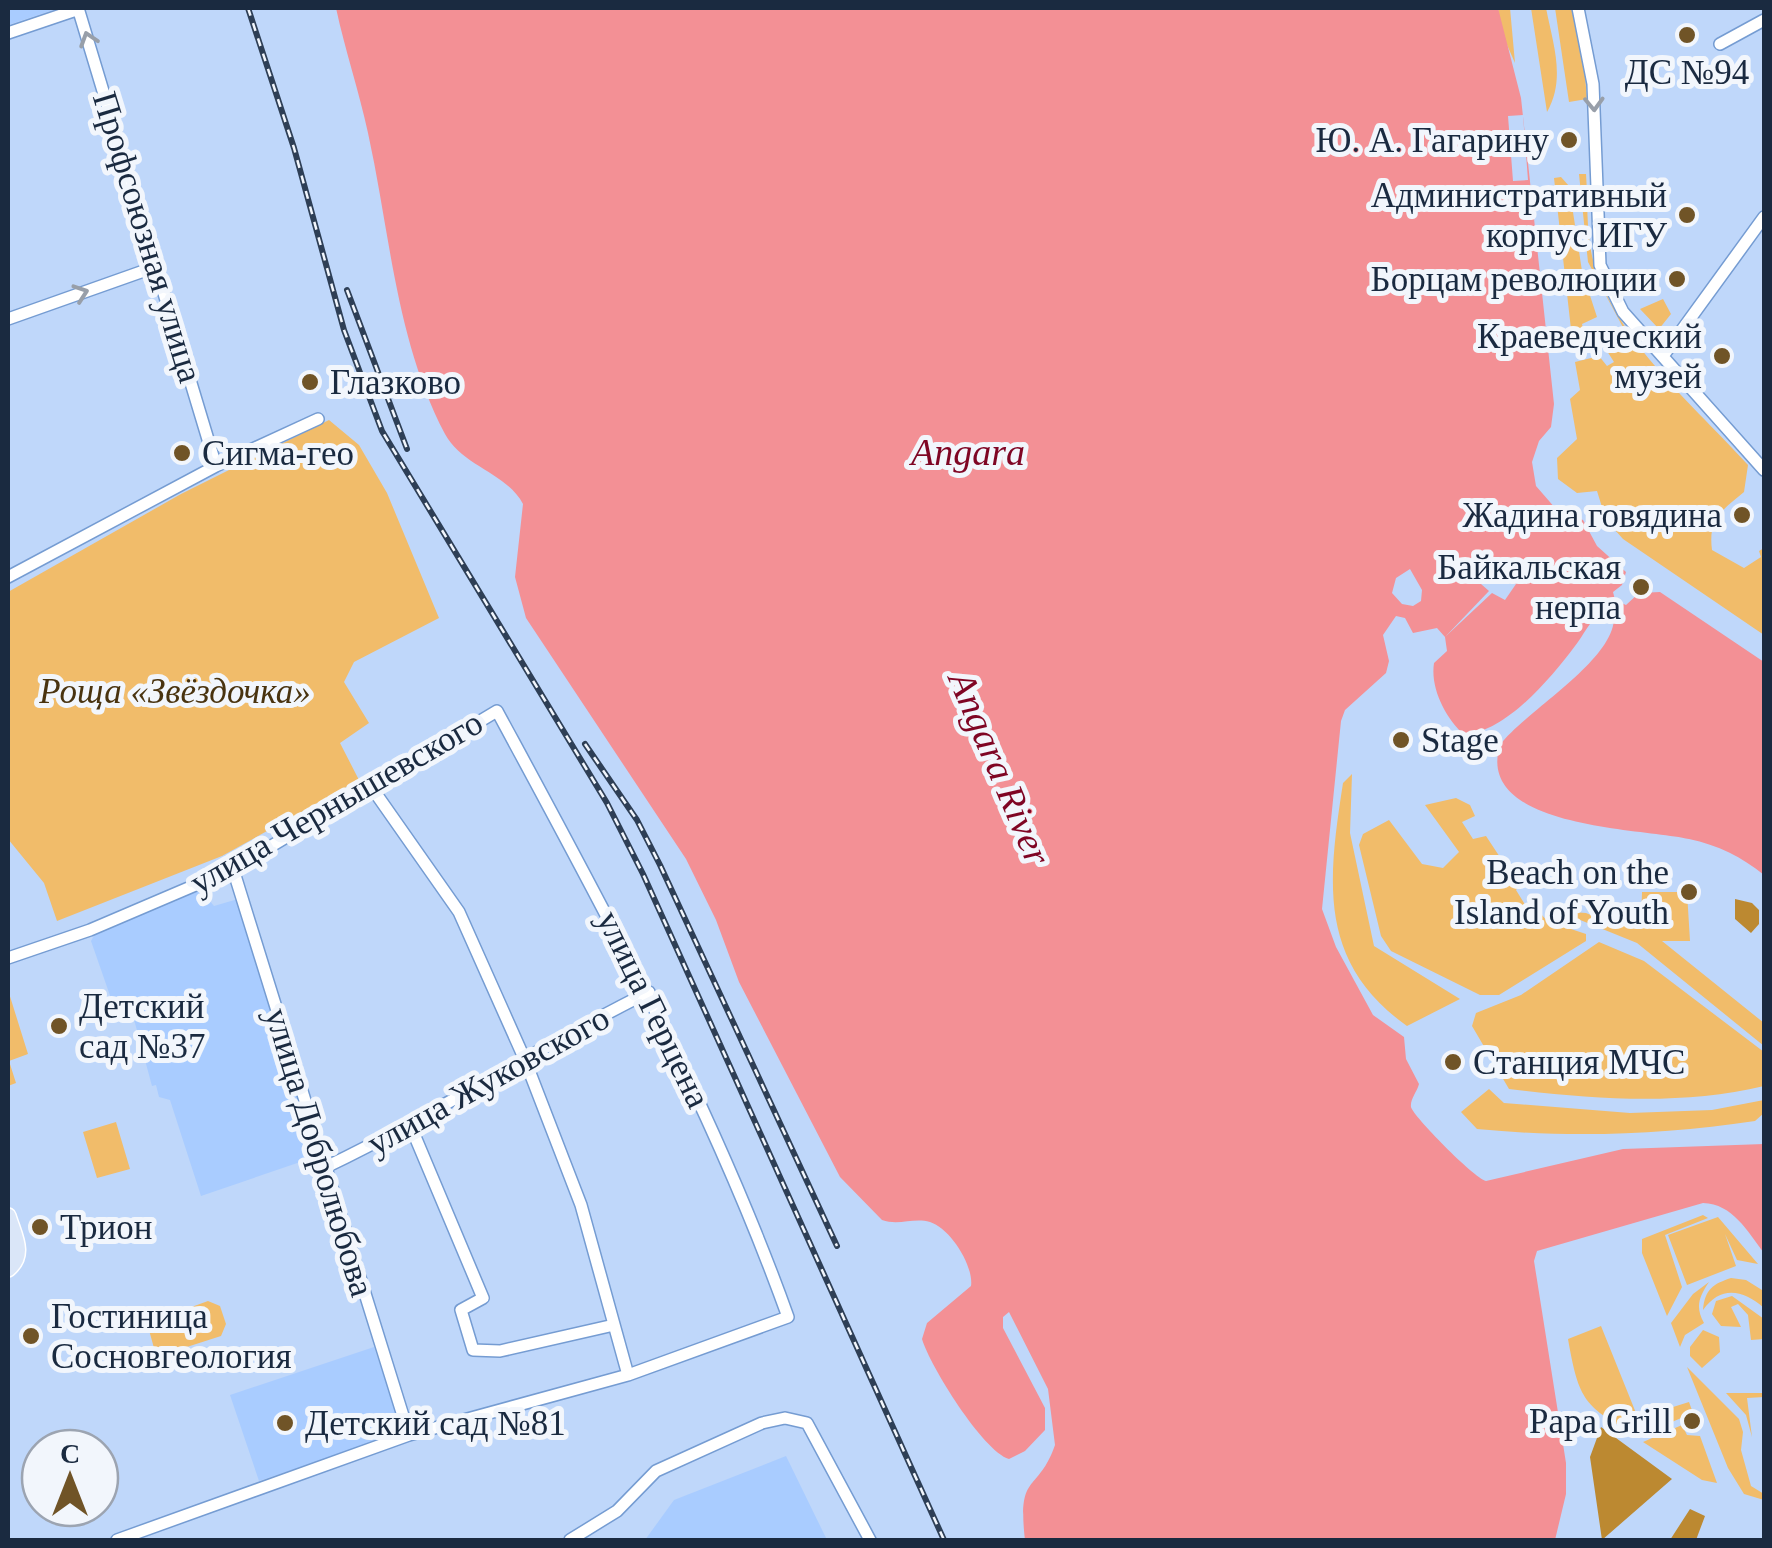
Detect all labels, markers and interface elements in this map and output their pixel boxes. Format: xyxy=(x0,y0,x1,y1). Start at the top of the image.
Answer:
marker: ДС №94 xyxy=(1676,24,1698,46)
one-way arrow xyxy=(80,31,100,48)
place label: ДС №94 xyxy=(1625,53,1749,92)
street label: Профсоюзная улица xyxy=(85,87,210,387)
one-way arrow xyxy=(1583,96,1604,112)
place label: Ю. А. Гагарину xyxy=(1316,121,1549,160)
marker: Ю. А. Гагарину xyxy=(1558,129,1580,151)
place label: Административный корпус ИГУ xyxy=(1371,176,1667,255)
marker: Административный корпус ИГУ xyxy=(1676,204,1698,226)
place label: Борцам революции xyxy=(1371,260,1657,299)
marker: Борцам революции xyxy=(1666,268,1688,290)
one-way arrow xyxy=(72,284,89,305)
place label: Краеведческий музей xyxy=(1477,317,1702,396)
marker: Краеведческий музей xyxy=(1711,345,1733,367)
place label: Глазково xyxy=(330,363,461,402)
marker: Глазково xyxy=(299,371,321,393)
water label: Angara xyxy=(908,431,1025,473)
place label: Сигма-гео xyxy=(202,434,354,473)
marker: Сигма-гео xyxy=(171,442,193,464)
place label: Жадина говядина xyxy=(1462,496,1722,535)
marker: Жадина говядина xyxy=(1731,504,1753,526)
place label: Байкальская нерпа xyxy=(1437,548,1621,627)
marker: Байкальская нерпа xyxy=(1630,576,1652,598)
water label: Angara River xyxy=(939,662,1060,871)
park label: Роща «Звёздочка» xyxy=(38,672,311,711)
street label: улица Чернышевского xyxy=(183,703,489,902)
place label: Stage xyxy=(1421,721,1499,760)
marker: Stage xyxy=(1390,729,1412,751)
place label: Beach on the Island of Youth xyxy=(1454,853,1669,932)
marker: Beach on the Island of Youth xyxy=(1678,881,1700,903)
street label: улица Герцена xyxy=(589,904,718,1114)
place label: Детский сад №37 xyxy=(79,987,205,1066)
street label: улица Жуковского xyxy=(360,998,616,1163)
street label: улица Добролюбова xyxy=(257,1003,382,1301)
marker: Детский сад №37 xyxy=(48,1015,70,1037)
place label: Станция МЧС xyxy=(1473,1043,1685,1082)
marker: Станция МЧС xyxy=(1442,1051,1464,1073)
place label: Трион xyxy=(60,1208,153,1247)
marker: Трион xyxy=(29,1216,51,1238)
place label: Гостиница Сосновгеология xyxy=(51,1297,292,1376)
marker: Гостиница Сосновгеология xyxy=(20,1325,42,1347)
place label: Papa Grill xyxy=(1529,1402,1672,1441)
place label: Детский сад №81 xyxy=(305,1404,566,1443)
marker: Papa Grill xyxy=(1681,1410,1703,1432)
marker: Детский сад №81 xyxy=(274,1412,296,1434)
north arrow xyxy=(20,1428,120,1528)
text: С xyxy=(60,1438,80,1469)

